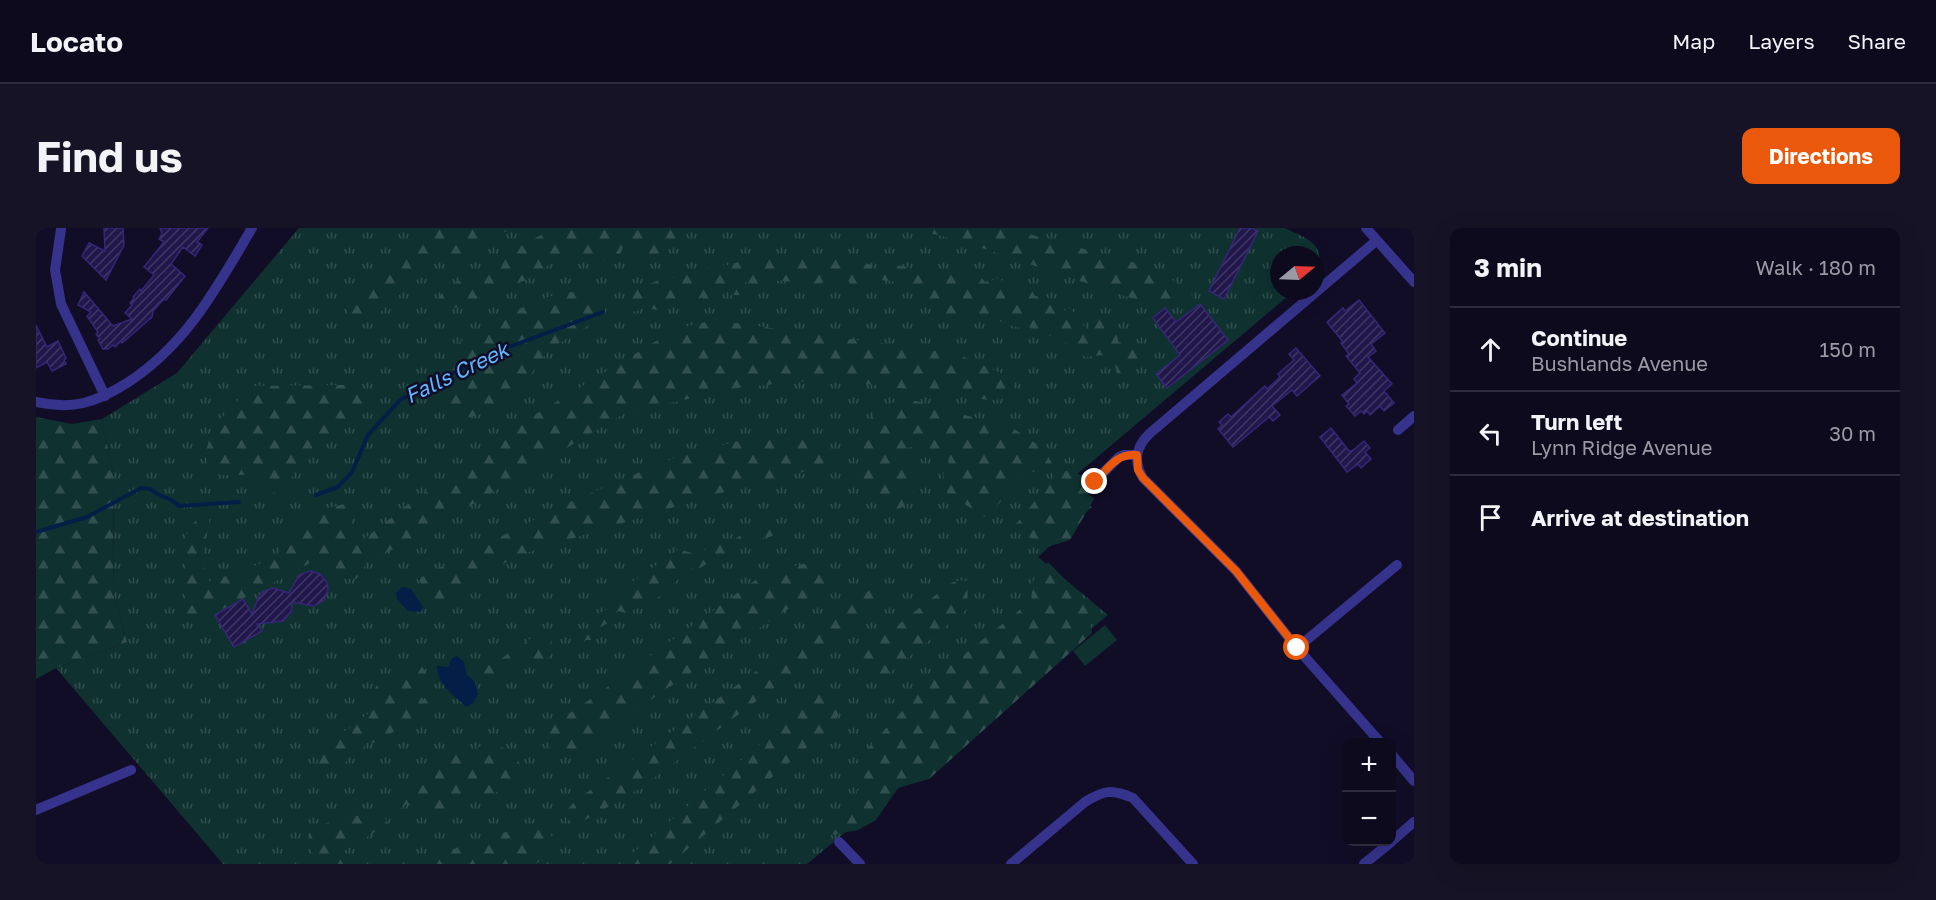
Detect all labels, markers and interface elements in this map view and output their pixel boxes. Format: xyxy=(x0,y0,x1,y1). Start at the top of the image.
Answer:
text: Locato xyxy=(30,25,123,58)
text: Map xyxy=(1672,28,1715,54)
text: Layers xyxy=(1748,28,1815,54)
text: Share xyxy=(1848,28,1906,54)
button: Directions xyxy=(1742,128,1900,184)
text: Find us xyxy=(36,131,183,181)
north arrow xyxy=(1270,246,1324,300)
text: 3 min xyxy=(1474,252,1542,283)
text: Walk · 180 m xyxy=(1756,255,1876,279)
text: Continue xyxy=(1531,324,1627,351)
icon: ahead xyxy=(1474,333,1507,366)
water label: Falls Creek xyxy=(400,335,515,408)
text: 150 m xyxy=(1820,337,1876,361)
text: Bushlands Avenue xyxy=(1531,351,1708,375)
text: Turn left xyxy=(1531,408,1622,435)
icon: left xyxy=(1474,417,1507,450)
text: 30 m xyxy=(1829,421,1876,445)
text: Lynn Ridge Avenue xyxy=(1531,435,1712,459)
route end xyxy=(1081,468,1107,494)
icon: arrive xyxy=(1474,501,1507,534)
text: Arrive at destination xyxy=(1531,504,1749,531)
route start xyxy=(1283,634,1309,660)
map controls xyxy=(1342,738,1396,846)
button: + xyxy=(1342,738,1396,792)
button: − xyxy=(1342,792,1396,846)

